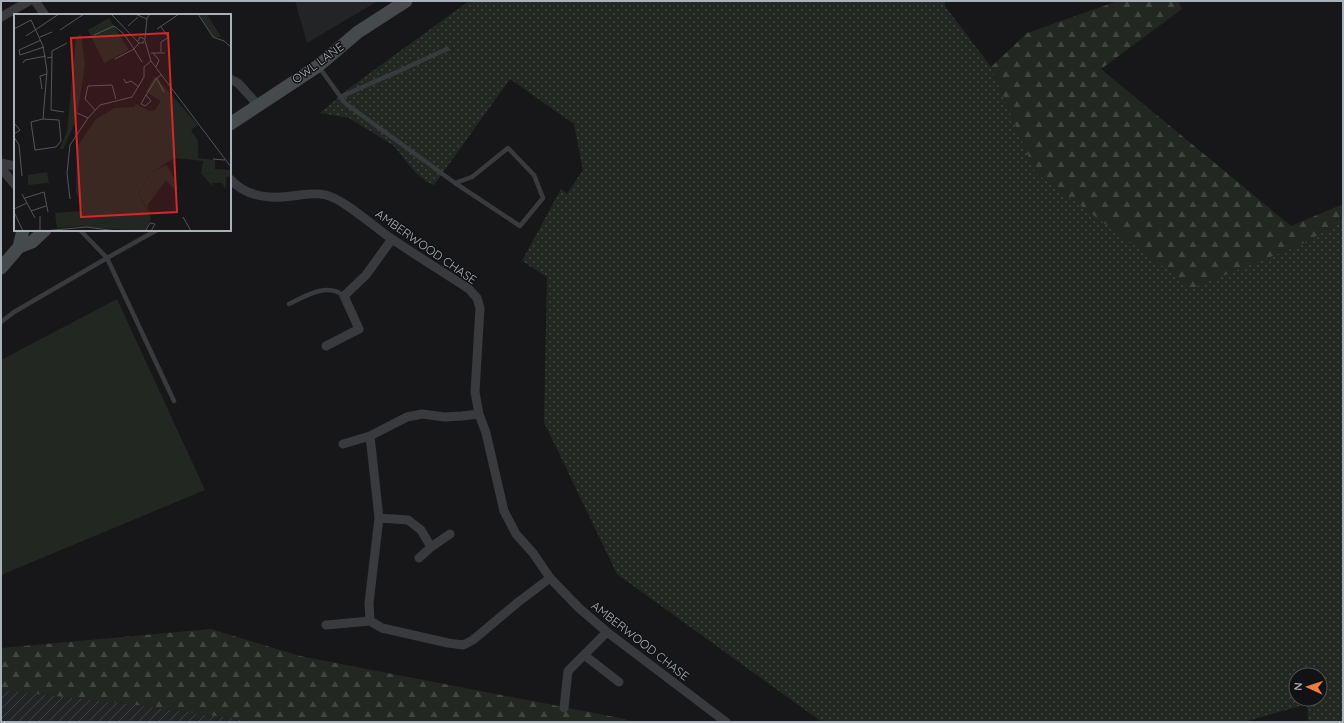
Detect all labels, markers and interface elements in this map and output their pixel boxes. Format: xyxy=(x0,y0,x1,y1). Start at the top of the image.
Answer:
inset map xyxy=(14,14,231,231)
street label: OWL LANE xyxy=(289,39,347,86)
street label: AMBERWOOD CHASE xyxy=(373,206,480,287)
street label: AMBERWOOD CHASE xyxy=(588,598,692,684)
north arrow xyxy=(1288,667,1328,707)
text: N xyxy=(1291,682,1305,691)

